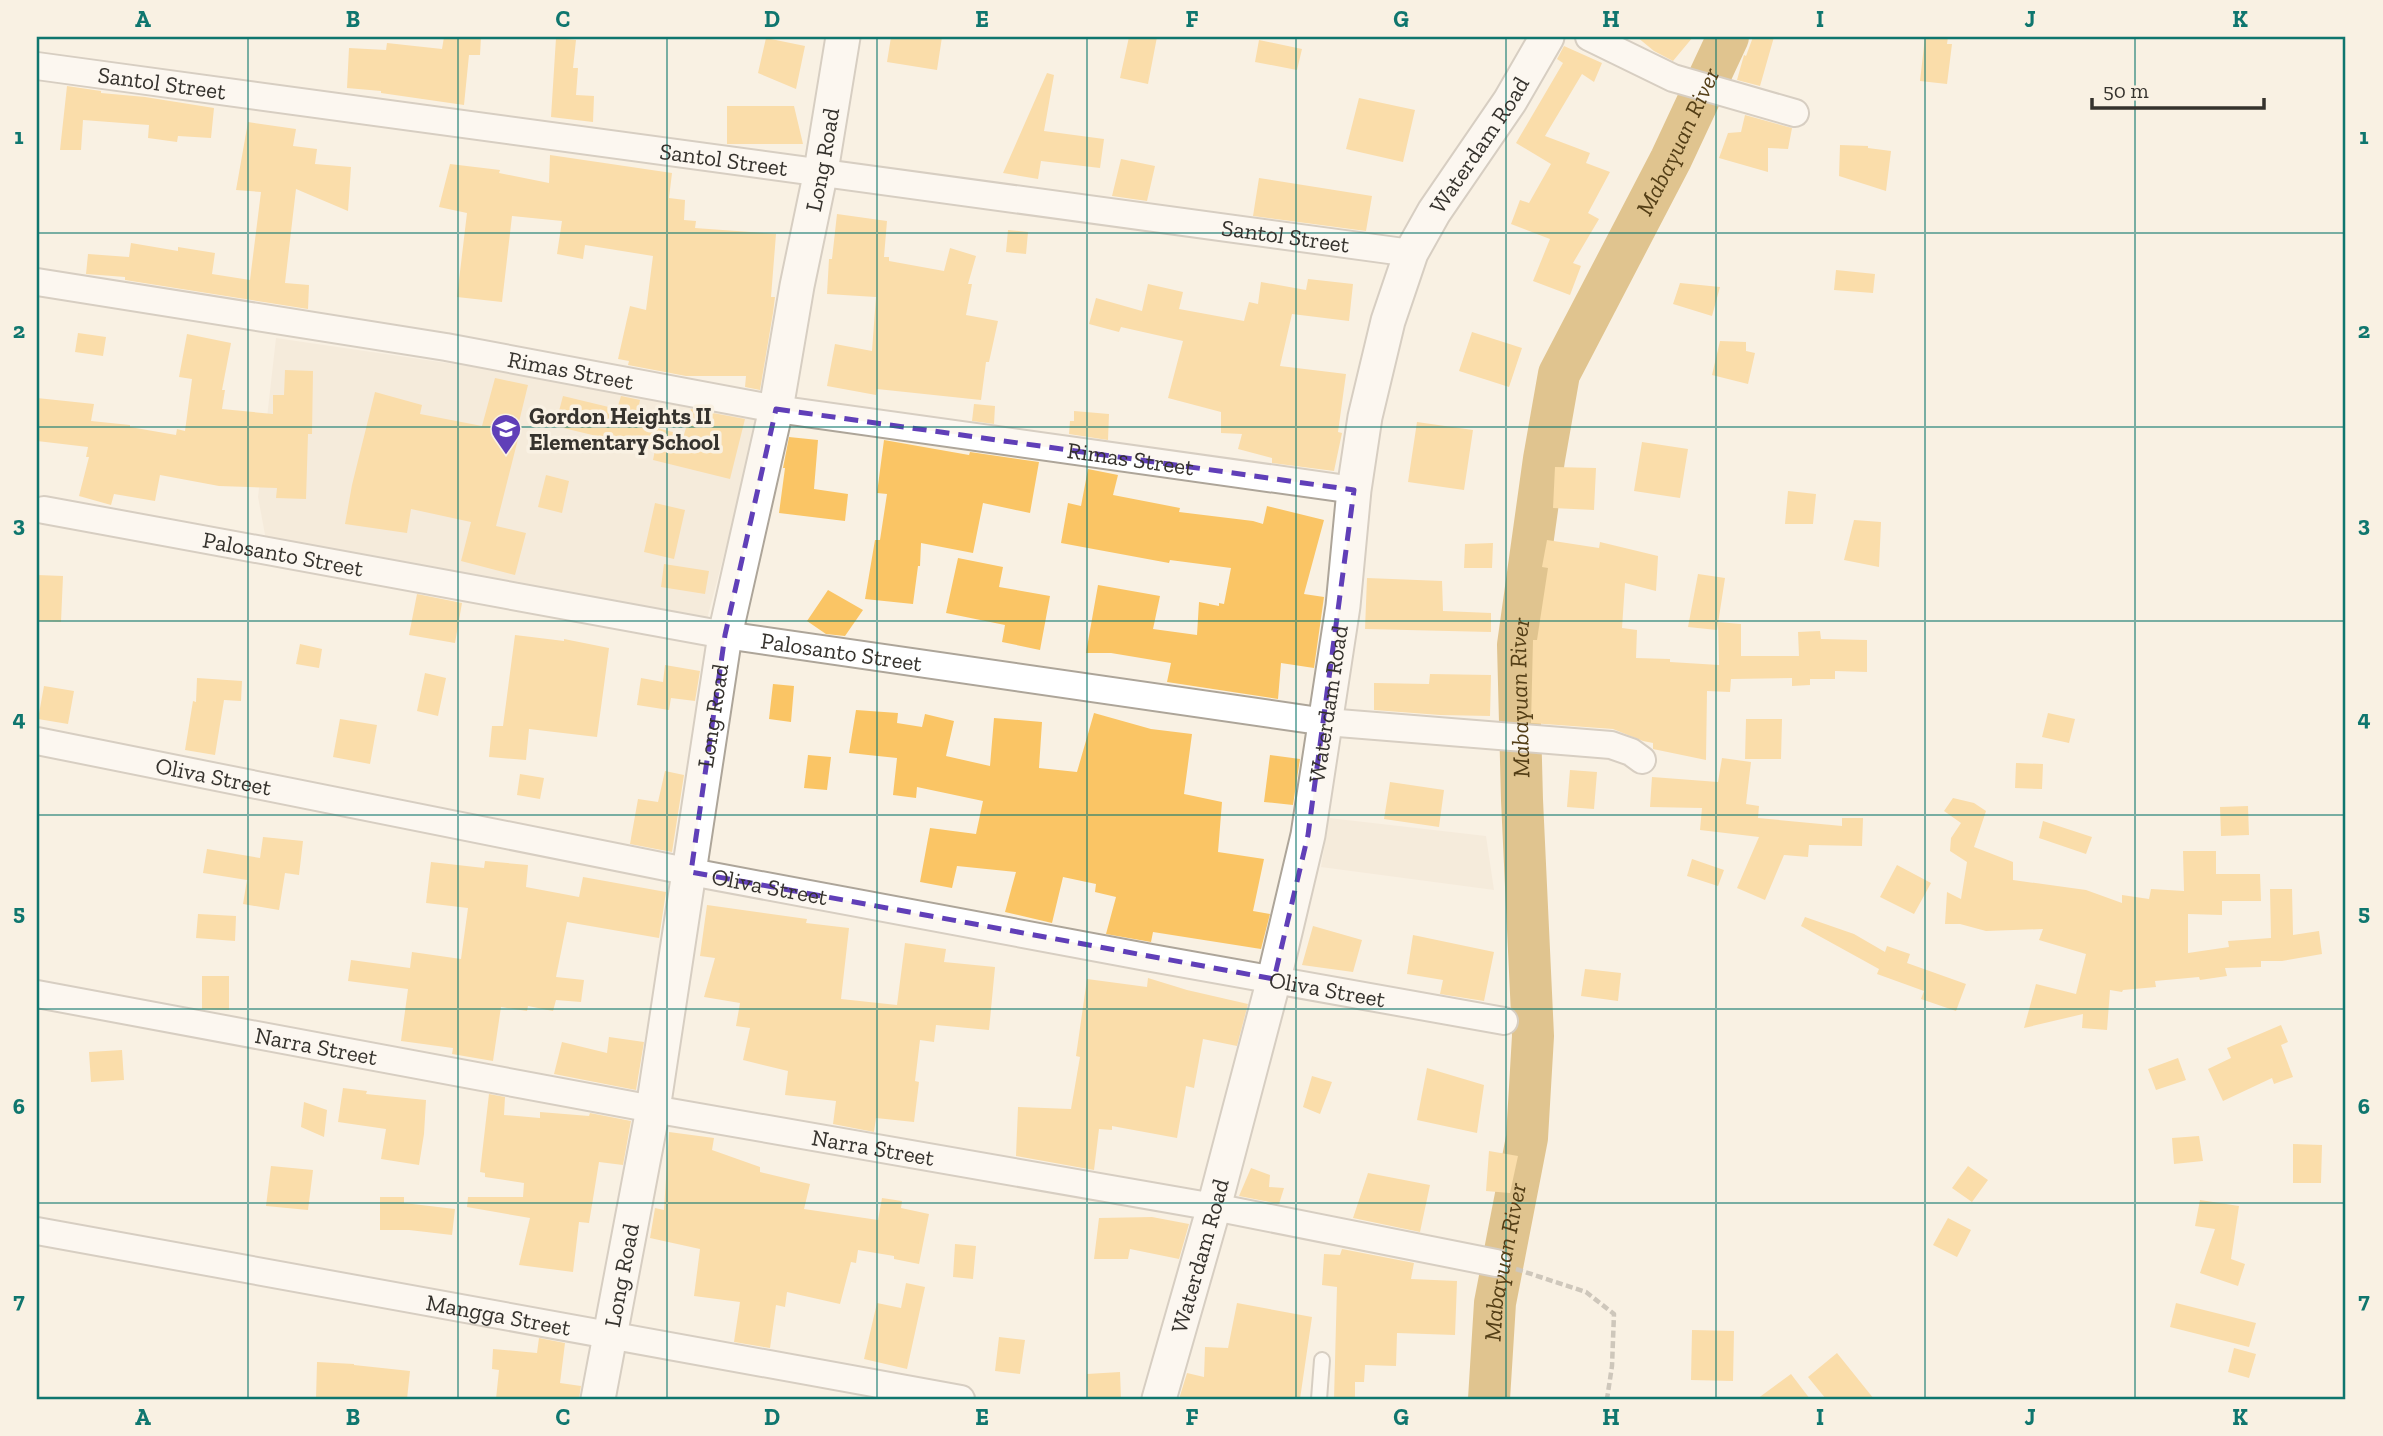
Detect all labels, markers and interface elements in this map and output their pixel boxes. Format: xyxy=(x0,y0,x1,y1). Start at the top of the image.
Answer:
text: A xyxy=(135,5,151,33)
text: B xyxy=(346,5,360,33)
text: C xyxy=(556,5,570,33)
text: D xyxy=(764,5,780,33)
text: E xyxy=(975,5,989,33)
text: F xyxy=(1185,5,1199,33)
text: G xyxy=(1393,5,1409,33)
text: H xyxy=(1602,5,1620,33)
text: I xyxy=(1816,5,1824,33)
text: J xyxy=(2024,5,2036,33)
text: K xyxy=(2232,5,2248,33)
street label: Santol Street xyxy=(96,60,228,106)
water label: Mabayuan River xyxy=(1629,62,1726,220)
scale bar xyxy=(2092,66,2264,110)
street label: Waterdam Road xyxy=(1423,71,1535,219)
text: 50 m xyxy=(2103,78,2149,103)
street label: Long Road xyxy=(799,105,845,214)
text: 1 xyxy=(14,122,24,150)
text: 1 xyxy=(2359,122,2369,150)
street label: Santol Street xyxy=(658,137,790,182)
street label: Santol Street xyxy=(1220,213,1352,259)
text: 2 xyxy=(13,316,25,344)
text: 2 xyxy=(2358,316,2370,344)
street label: Rimas Street xyxy=(505,345,636,396)
place label: Gordon Heights II Elementary School xyxy=(529,402,720,456)
school or university icon: Gordon Heights II Elementary School xyxy=(489,412,523,456)
street label: Rimas Street xyxy=(1066,436,1196,481)
text: 3 xyxy=(13,510,25,538)
text: 3 xyxy=(2358,510,2370,538)
street label: Palosanto Street xyxy=(200,525,366,582)
water label: Mabayuan River xyxy=(1503,615,1536,778)
street label: Waterdam Road xyxy=(1302,623,1354,785)
street label: Palosanto Street xyxy=(759,626,924,677)
street label: Long Road xyxy=(691,661,735,770)
text: 4 xyxy=(12,704,26,732)
text: 4 xyxy=(2357,704,2371,732)
street label: Oliva Street xyxy=(153,751,274,802)
street label: Oliva Street xyxy=(709,862,830,911)
text: 5 xyxy=(13,898,25,926)
text: 5 xyxy=(2358,898,2370,926)
street label: Oliva Street xyxy=(1267,965,1388,1014)
street label: Narra Street xyxy=(253,1021,380,1071)
text: 6 xyxy=(13,1092,25,1120)
text: 6 xyxy=(2358,1092,2370,1120)
street label: Narra Street xyxy=(810,1123,937,1172)
street label: Waterdam Road xyxy=(1165,1175,1235,1336)
water label: Mabayuan River xyxy=(1478,1180,1532,1342)
street label: Long Road xyxy=(598,1221,645,1329)
text: 7 xyxy=(13,1286,25,1314)
text: 7 xyxy=(2358,1286,2370,1314)
street label: Mangga Street xyxy=(424,1288,573,1342)
text: A xyxy=(135,1403,151,1431)
text: B xyxy=(346,1403,360,1431)
text: C xyxy=(556,1403,570,1431)
text: D xyxy=(764,1403,780,1431)
text: E xyxy=(975,1403,989,1431)
text: F xyxy=(1185,1403,1199,1431)
text: G xyxy=(1393,1403,1409,1431)
text: H xyxy=(1602,1403,1620,1431)
text: I xyxy=(1816,1403,1824,1431)
text: J xyxy=(2024,1403,2036,1431)
text: K xyxy=(2232,1403,2248,1431)

